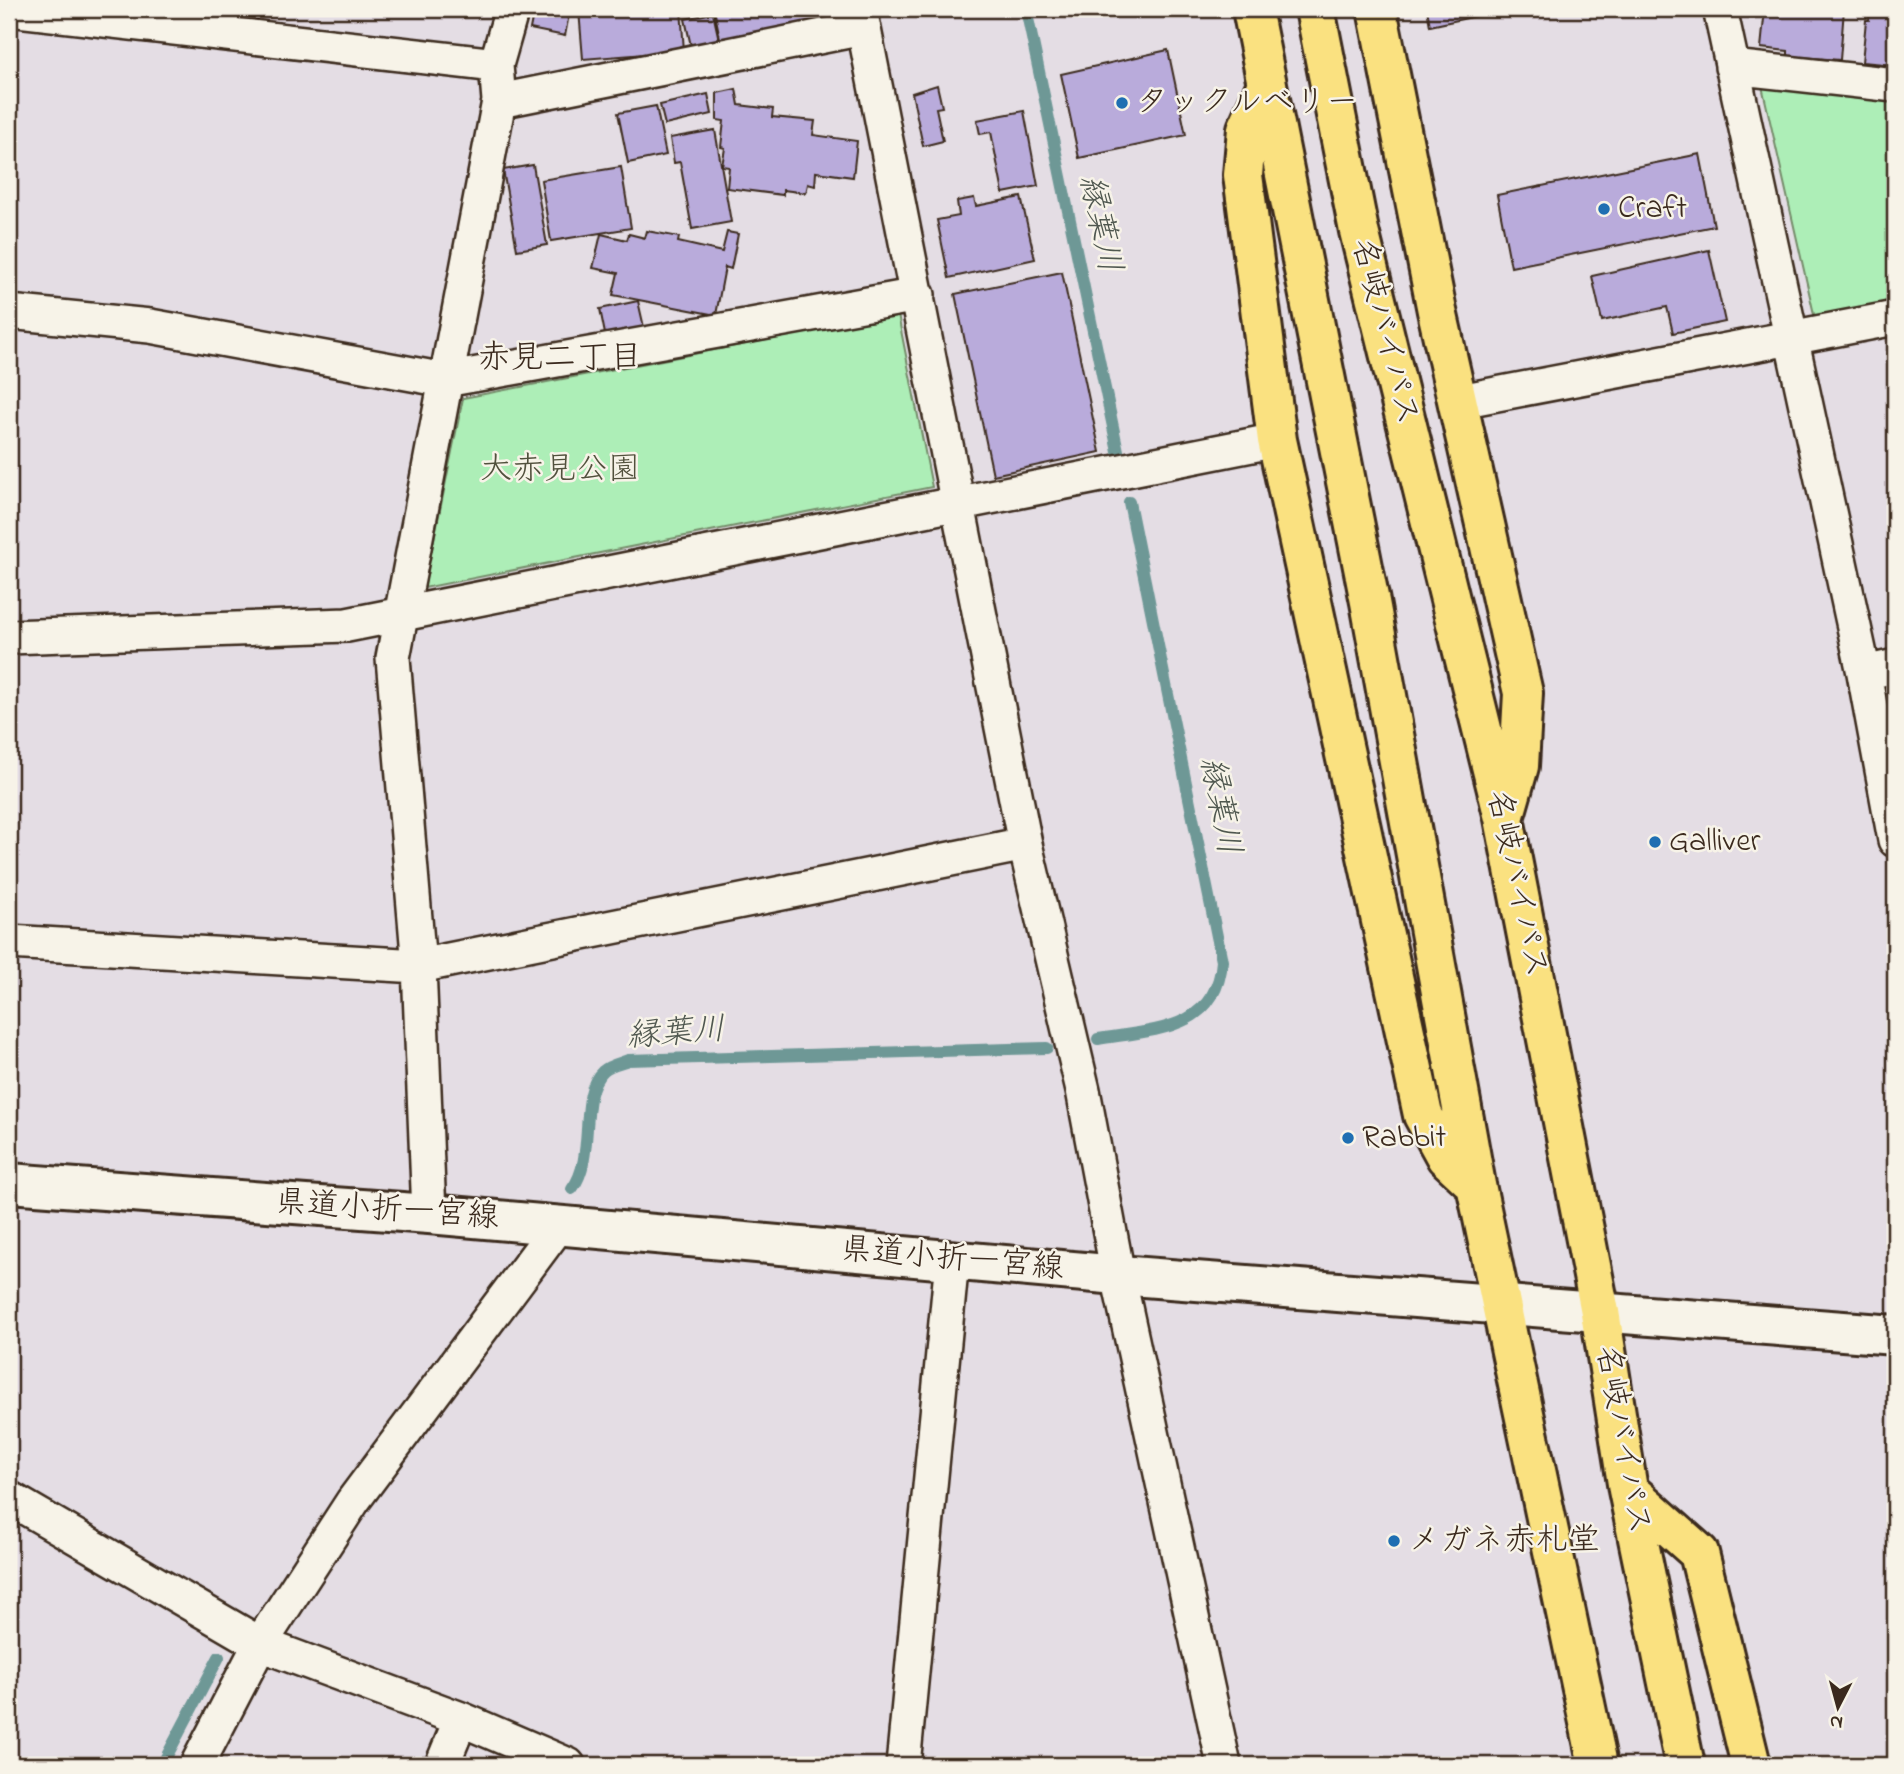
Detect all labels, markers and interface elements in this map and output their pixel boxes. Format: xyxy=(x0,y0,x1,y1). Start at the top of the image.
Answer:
place label: タックルベリー xyxy=(1136,80,1358,127)
marker: タックルベリー xyxy=(1114,95,1130,111)
water label: 縁葉川 xyxy=(1065,171,1133,277)
place label: Craft xyxy=(1618,186,1687,233)
marker: Craft xyxy=(1596,201,1612,217)
street label: 名岐バイパス xyxy=(1338,233,1430,431)
district label: 赤見二丁目 xyxy=(478,335,643,383)
park label: 大赤見公園 xyxy=(480,447,640,494)
water label: 縁葉川 xyxy=(1186,753,1252,859)
street label: 名岐バイパス xyxy=(1473,786,1559,982)
place label: Galliver xyxy=(1669,819,1761,866)
marker: Galliver xyxy=(1647,834,1663,850)
water label: 縁葉川 xyxy=(625,1007,727,1061)
place label: Rabbit xyxy=(1362,1115,1447,1162)
marker: Rabbit xyxy=(1340,1130,1356,1146)
street label: 県道小折一宮線 xyxy=(274,1180,500,1242)
street label: 県道小折一宮線 xyxy=(838,1227,1066,1293)
street label: 名岐バイパス xyxy=(1582,1342,1662,1538)
place label: メガネ赤札堂 xyxy=(1408,1518,1600,1565)
marker: メガネ赤札堂 xyxy=(1386,1533,1402,1549)
north arrow xyxy=(1802,1672,1872,1742)
text: N xyxy=(1829,1707,1844,1736)

